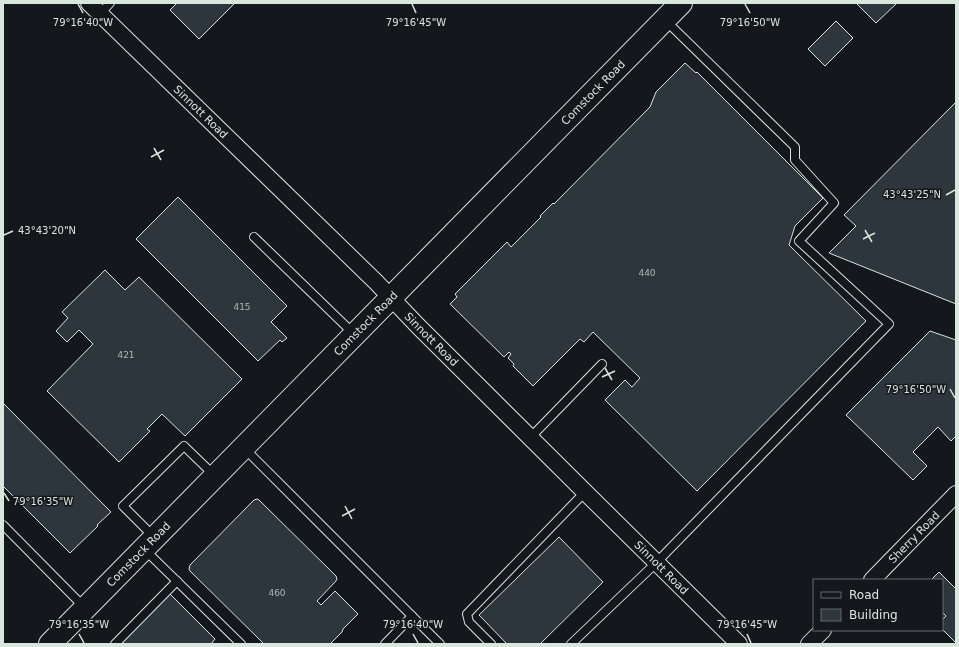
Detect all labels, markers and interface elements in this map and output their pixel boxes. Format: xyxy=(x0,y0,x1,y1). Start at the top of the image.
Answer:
text: 79°16'40"W xyxy=(53,17,113,28)
text: 79°16'45"W xyxy=(386,17,446,28)
text: 79°16'50"W xyxy=(720,17,780,28)
street label: Comstock Road xyxy=(559,58,628,128)
street label: Sinnott Road xyxy=(171,83,230,141)
text: 43°43'25"N xyxy=(883,189,941,200)
text: 43°43'20"N xyxy=(18,225,76,236)
house number: 440 xyxy=(638,268,656,278)
street label: Comstock Road xyxy=(331,289,401,359)
house number: 415 xyxy=(233,302,251,312)
street label: Sinnott Road xyxy=(402,310,461,369)
house number: 421 xyxy=(117,350,135,360)
text: 79°16'50"W xyxy=(886,384,946,395)
text: 79°16'35"W xyxy=(13,496,73,507)
street label: Sherry Road xyxy=(886,509,942,566)
street label: Comstock Road xyxy=(104,520,173,590)
street label: Sinnott Road xyxy=(631,538,691,597)
legend xyxy=(813,579,943,631)
house number: 460 xyxy=(268,588,286,598)
text: Road xyxy=(849,588,879,602)
text: Building xyxy=(849,608,898,622)
text: 79°16'35"W xyxy=(49,619,109,630)
text: 79°16'40"W xyxy=(383,619,443,630)
text: 79°16'45"W xyxy=(717,619,777,630)

